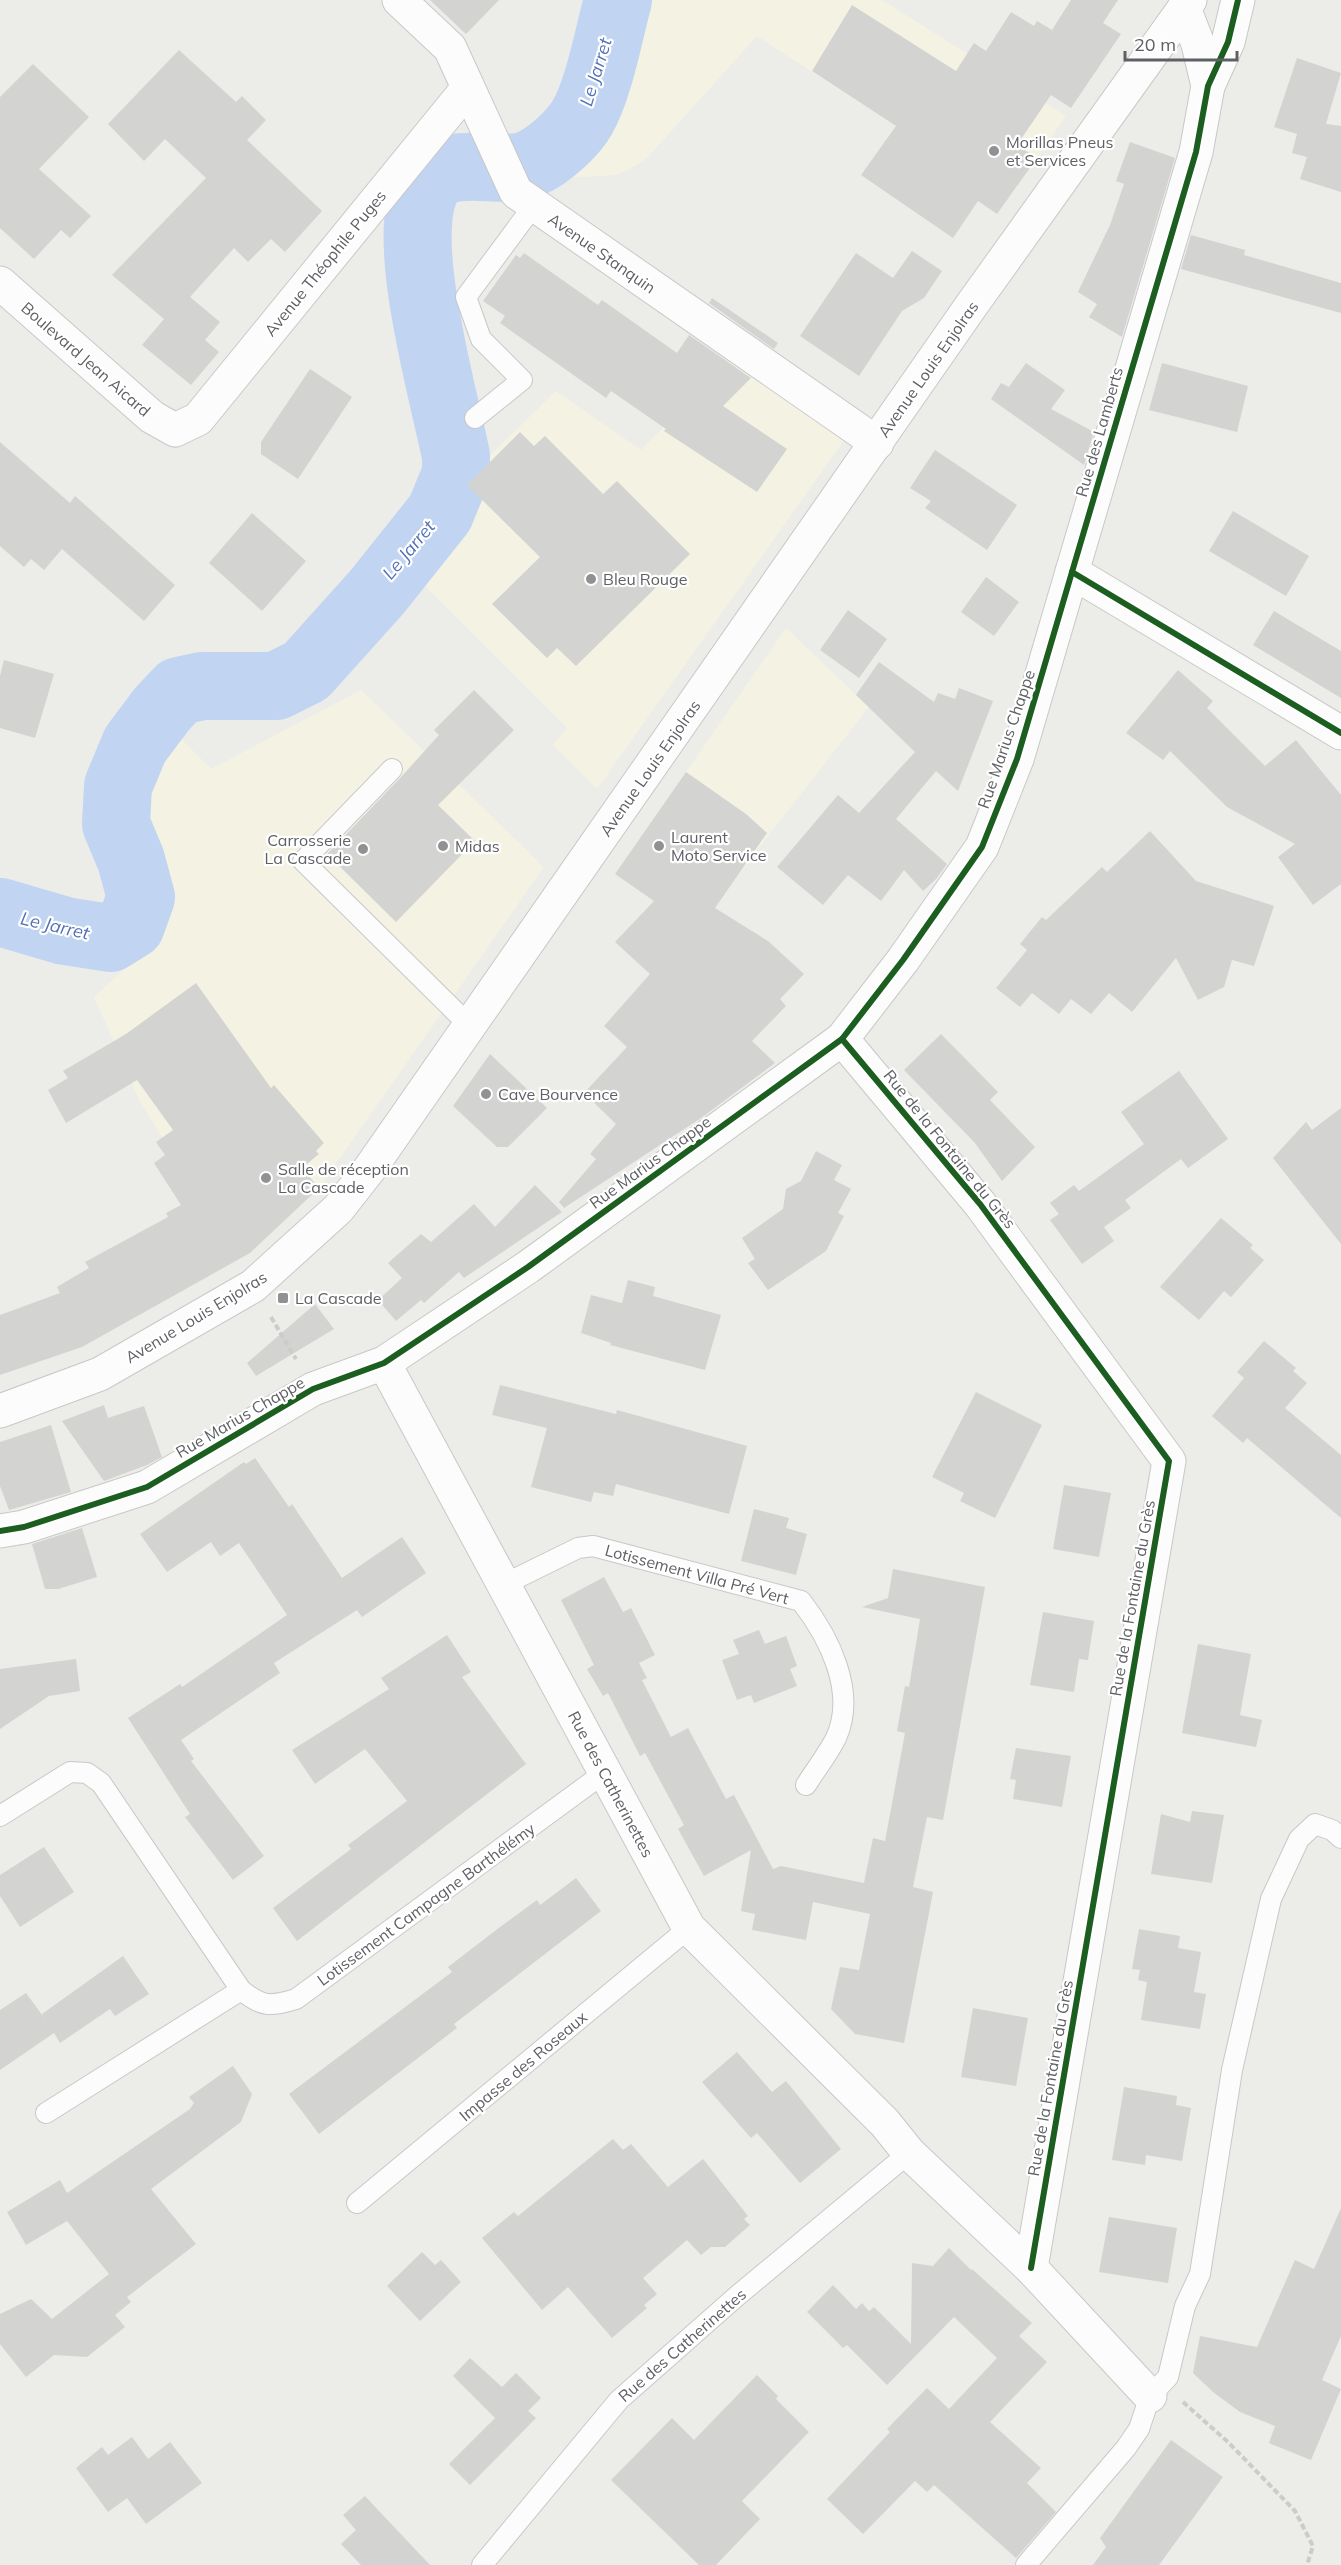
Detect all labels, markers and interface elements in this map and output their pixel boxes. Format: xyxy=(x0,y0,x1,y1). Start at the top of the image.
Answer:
scale bar xyxy=(1125,24,1238,62)
text: 20 m xyxy=(1134,33,1176,56)
water label: Le Jarret xyxy=(574,34,617,109)
place label: Morillas Pneus et Services xyxy=(1006,132,1113,170)
marker: Morillas Pneus et Services xyxy=(987,144,1001,158)
street label: Avenue Théophile Puges xyxy=(260,186,390,340)
street label: Avenue Stanquin xyxy=(544,209,660,297)
street label: Boulevard Jean Aicard xyxy=(17,297,155,421)
street label: Avenue Louis Enjolras xyxy=(873,297,983,441)
street label: Rue des Lamberts xyxy=(1071,365,1127,499)
water label: Le Jarret xyxy=(377,515,440,584)
place label: Bleu Rouge xyxy=(603,569,687,589)
marker: Bleu Rouge xyxy=(584,572,598,586)
street label: Rue Marius Chappe xyxy=(973,667,1039,811)
street label: Avenue Louis Enjolras xyxy=(595,696,705,840)
place label: Laurent Moto Service xyxy=(671,827,766,865)
place label: Carrosserie La Cascade xyxy=(265,830,351,868)
place label: Midas xyxy=(455,836,500,856)
marker: Midas xyxy=(436,839,450,853)
marker: Laurent Moto Service xyxy=(652,839,666,853)
marker: Carrosserie La Cascade xyxy=(356,842,370,856)
water label: Le Jarret xyxy=(18,906,92,945)
street label: Rue de la Fontaine du Grès xyxy=(880,1065,1020,1233)
place label: Cave Bourvence xyxy=(498,1084,618,1104)
marker: Cave Bourvence xyxy=(479,1087,493,1101)
street label: Rue Marius Chappe xyxy=(585,1111,715,1213)
place label: Salle de réception La Cascade xyxy=(278,1159,409,1197)
marker: Salle de réception La Cascade xyxy=(259,1171,273,1185)
street label: Avenue Louis Enjolras xyxy=(122,1267,270,1367)
place label: La Cascade xyxy=(295,1288,381,1308)
marker: La Cascade xyxy=(276,1291,290,1305)
street label: Rue Marius Chappe xyxy=(172,1372,308,1462)
street label: Rue de la Fontaine du Grès xyxy=(1105,1498,1159,1698)
street label: Lotissement Villa Pré Vert xyxy=(603,1540,792,1608)
street label: Rue des Catherinettes xyxy=(564,1707,658,1861)
street label: Lotissement Campagne Barthélémy xyxy=(313,1818,539,1990)
street label: Rue de la Fontaine du Grès xyxy=(1023,1978,1077,2178)
street label: Impasse des Roseaux xyxy=(455,2006,591,2125)
street label: Rue des Catherinettes xyxy=(614,2284,750,2406)

